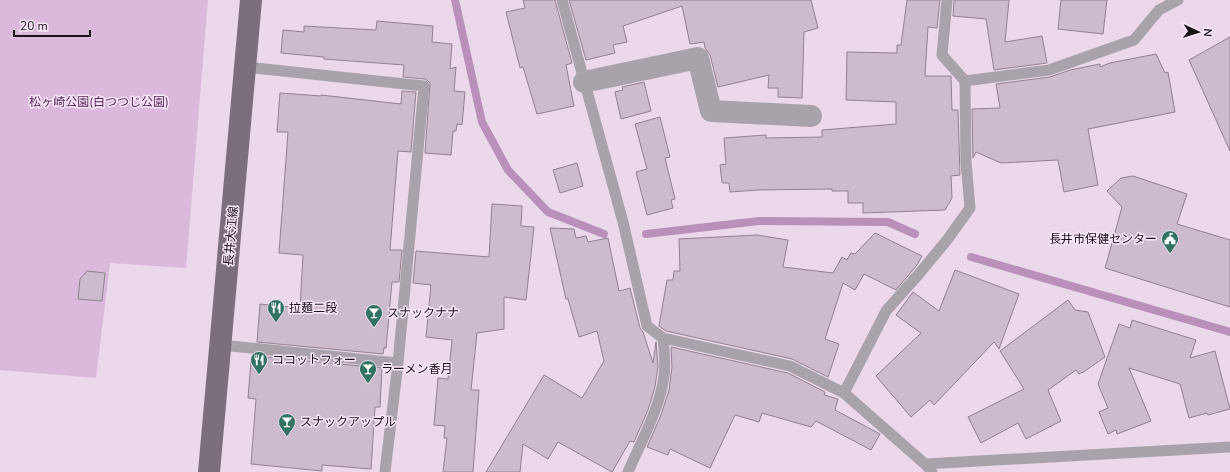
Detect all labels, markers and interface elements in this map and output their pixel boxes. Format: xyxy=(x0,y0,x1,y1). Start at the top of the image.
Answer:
scale bar xyxy=(14,12,90,38)
north arrow xyxy=(1178,12,1218,52)
text: 20 m xyxy=(20,18,48,34)
text: N xyxy=(1200,28,1215,37)
park label: 松ヶ崎公園(白つつじ公園) xyxy=(29,94,169,110)
street label: 長井大江線 xyxy=(220,205,242,267)
public building icon: 長井市保健センター xyxy=(1160,229,1180,254)
place label: 長井市保健センター xyxy=(1049,231,1157,247)
restaurant icon: 拉麺二段 xyxy=(266,298,286,323)
place label: 拉麺二段 xyxy=(289,300,337,316)
bar icon: スナックナナ xyxy=(364,303,384,328)
place label: スナックナナ xyxy=(387,305,459,321)
restaurant icon: ココットフォー xyxy=(249,350,269,375)
place label: ココットフォー xyxy=(272,352,356,368)
bar icon: ラーメン香月 xyxy=(358,359,378,384)
place label: ラーメン香月 xyxy=(381,361,453,377)
bar icon: スナックアップル xyxy=(277,412,297,437)
place label: スナックアップル xyxy=(300,414,396,430)

